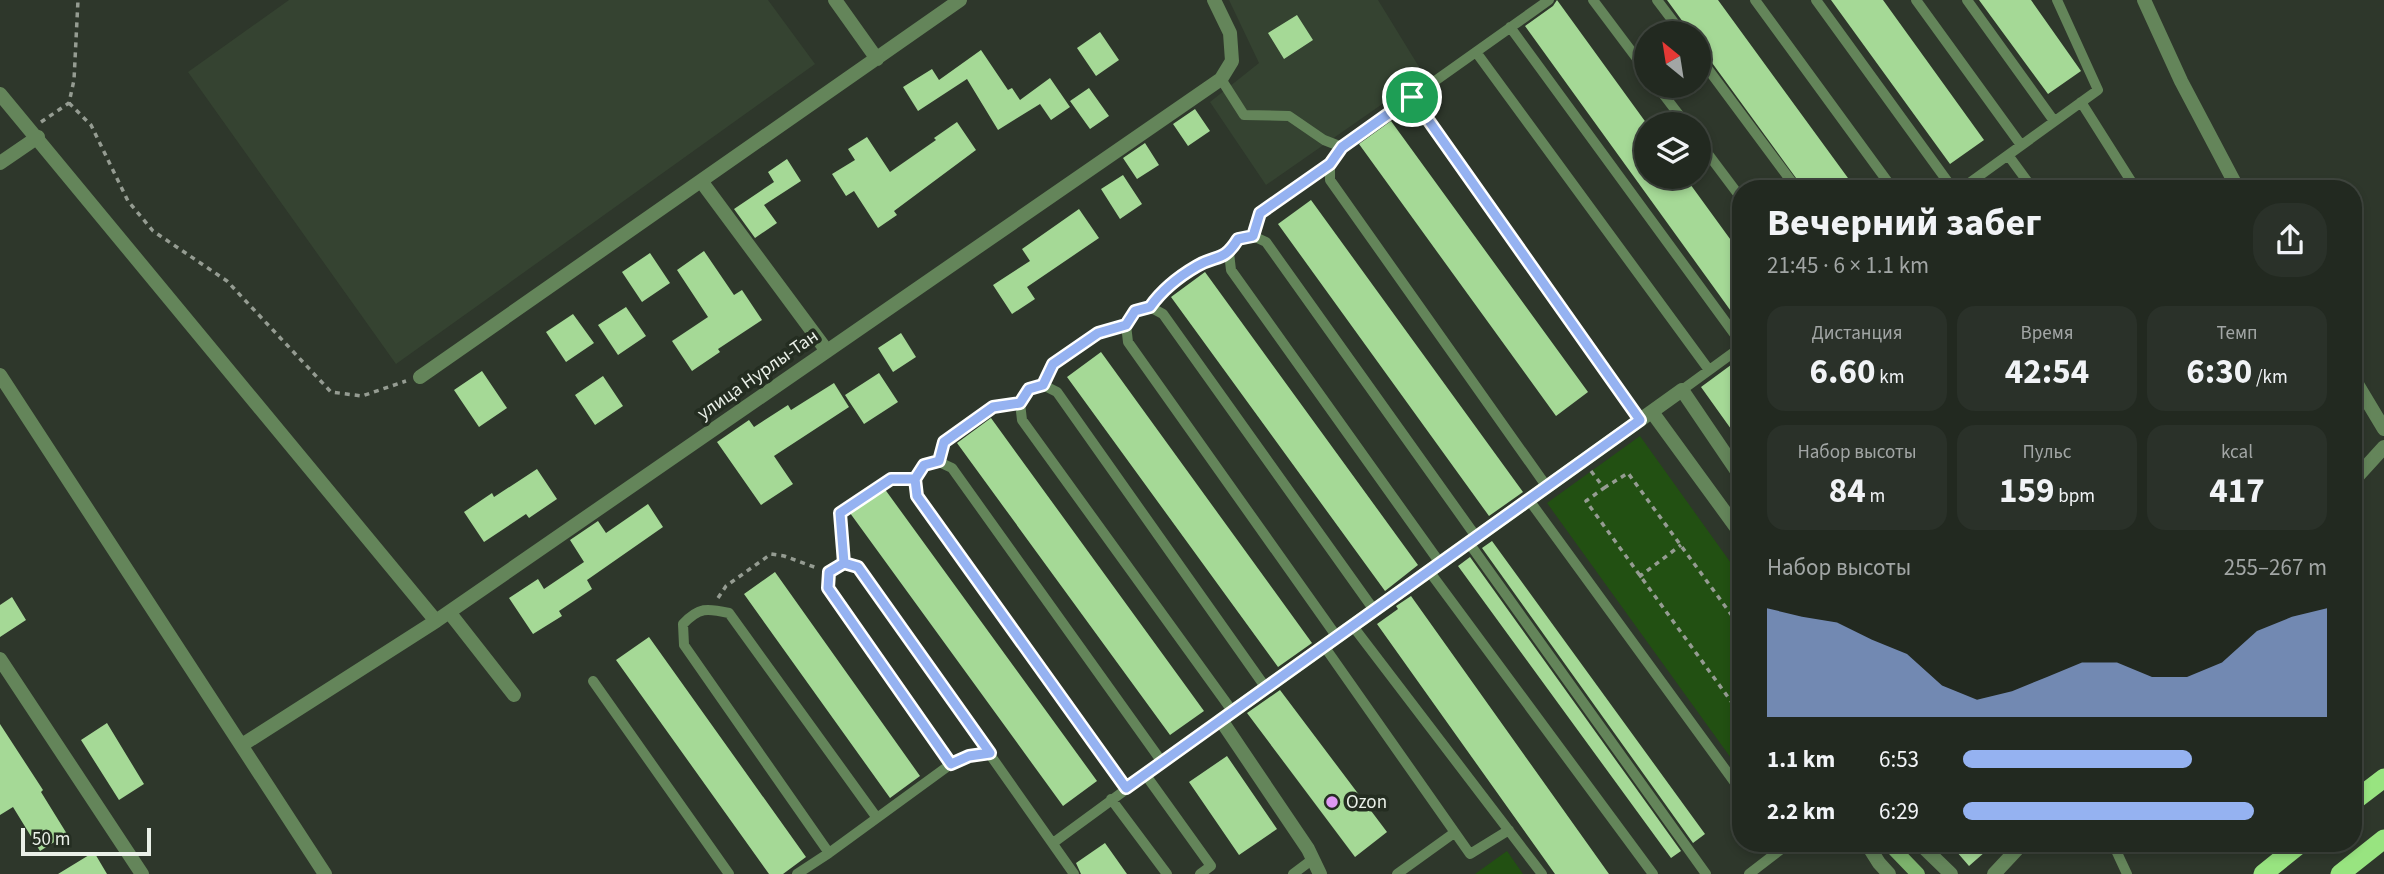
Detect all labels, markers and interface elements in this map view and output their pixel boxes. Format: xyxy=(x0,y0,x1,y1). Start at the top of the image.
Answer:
north arrow xyxy=(1634,21,1712,98)
map controls xyxy=(1634,21,1711,189)
pin xyxy=(1382,67,1442,127)
icon: arrive xyxy=(1393,78,1431,116)
button: layers xyxy=(1634,112,1711,189)
text: Вечерний забег xyxy=(1767,196,2042,250)
button: share xyxy=(2253,203,2327,277)
text: 21:45 · 6 × 1.1 km xyxy=(1767,249,1929,282)
text: Дистанция xyxy=(1811,320,1903,347)
text: Время xyxy=(2021,320,2073,347)
text: Темп xyxy=(2217,320,2257,347)
street label: улица Нурлы-Тан xyxy=(692,323,824,427)
text: 6.60 xyxy=(1810,347,1875,397)
text: 42:54 xyxy=(2005,347,2089,397)
text: 6:30 xyxy=(2186,347,2252,397)
text: km xyxy=(1875,364,1904,391)
text: /km xyxy=(2252,364,2288,391)
text: Набор высоты xyxy=(1797,439,1917,466)
text: Пульс xyxy=(2022,439,2072,466)
text: kcal xyxy=(2221,439,2253,466)
text: 84 xyxy=(1829,466,1866,516)
text: 159 xyxy=(1999,466,2054,516)
text: 417 xyxy=(2209,466,2265,516)
text: m xyxy=(1866,483,1885,510)
text: bpm xyxy=(2054,483,2095,510)
text: Набор высоты xyxy=(1767,551,1911,584)
text: 255–267 m xyxy=(2224,551,2327,584)
text: 1.1 km xyxy=(1767,743,1835,776)
text: 6:53 xyxy=(1879,743,1919,776)
place label: Ozon xyxy=(1346,789,1387,816)
marker: Ozon xyxy=(1324,794,1340,810)
text: 2.2 km xyxy=(1767,795,1835,828)
text: 6:29 xyxy=(1879,795,1919,828)
scale bar xyxy=(21,825,150,857)
text: 50 m xyxy=(32,826,70,853)

